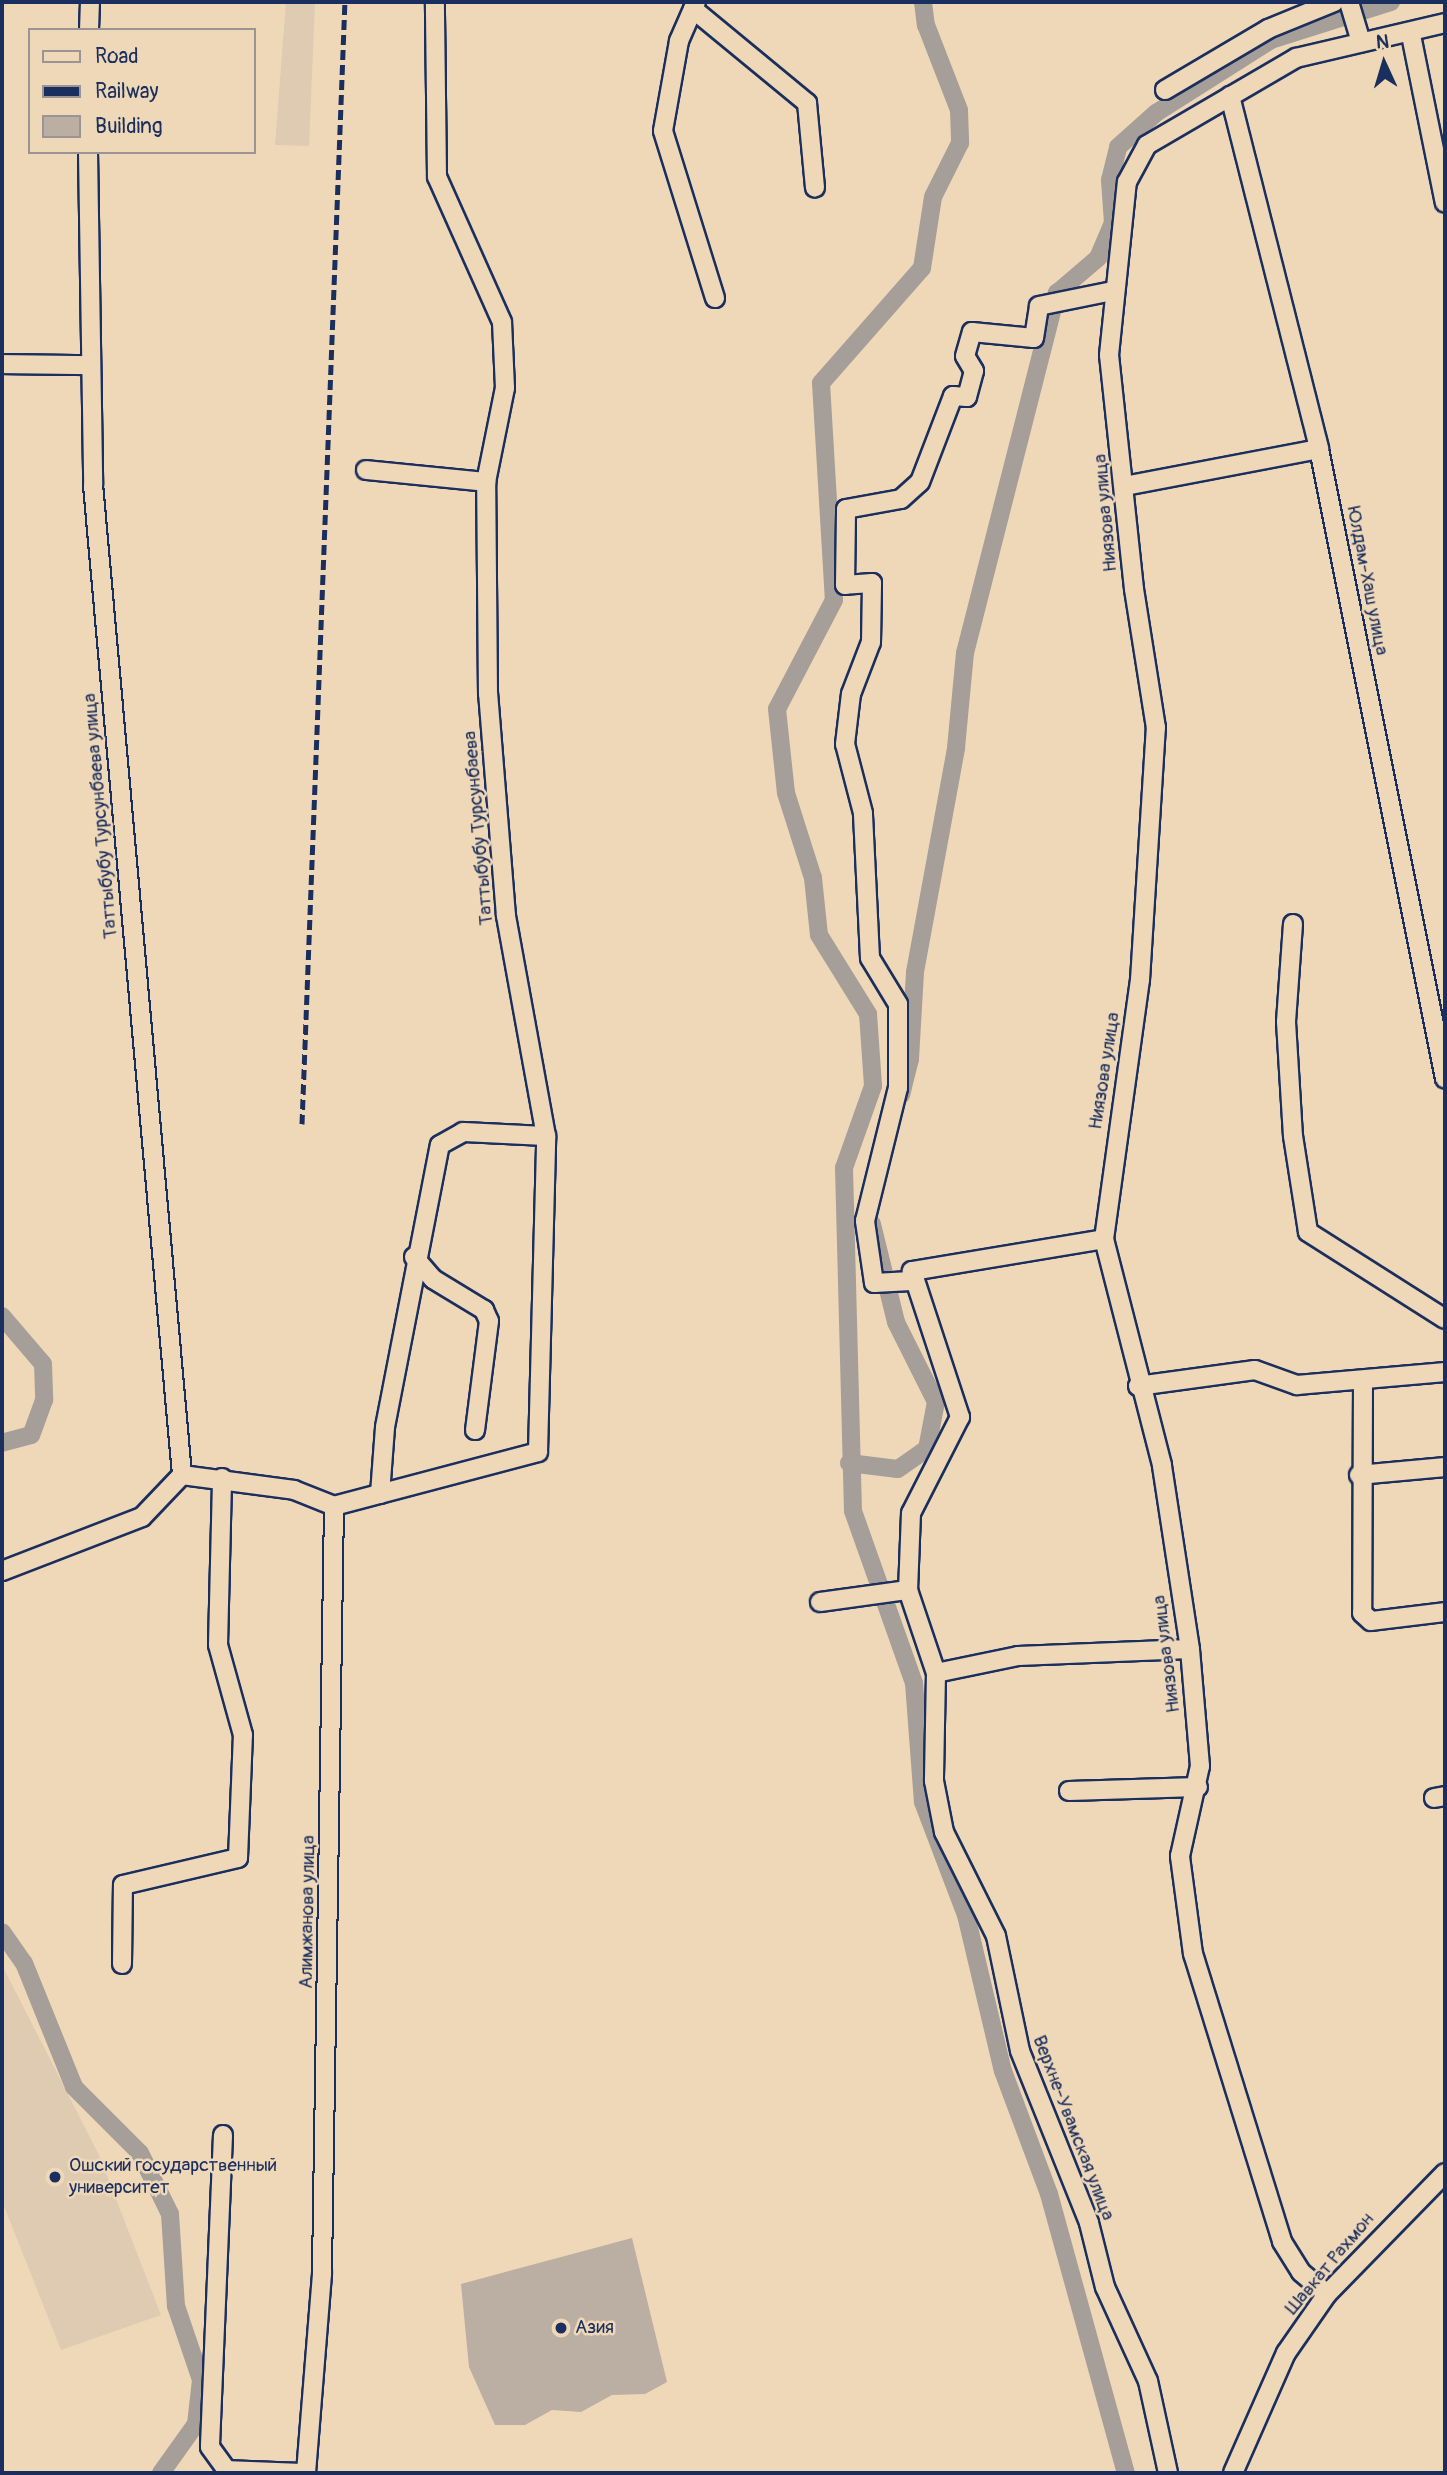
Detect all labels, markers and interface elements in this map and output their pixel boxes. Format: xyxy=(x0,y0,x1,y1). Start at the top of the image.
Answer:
legend xyxy=(28,28,256,154)
north arrow xyxy=(1349,28,1419,98)
text: N xyxy=(1375,30,1390,54)
text: Road xyxy=(95,43,139,70)
text: Railway xyxy=(95,78,159,105)
text: Building xyxy=(95,113,162,140)
street label: Ниязова улица xyxy=(1089,453,1123,573)
street label: Юлдам-Хаш улица xyxy=(1341,505,1393,657)
street label: Таттыбубу Турсунбаева улица xyxy=(79,692,123,940)
street label: Таттыбубу Турсунбаева xyxy=(459,730,499,926)
street label: Ниязова улица xyxy=(1084,1011,1126,1131)
street label: Ниязова улица xyxy=(1148,1594,1186,1714)
street label: Алимжанова улица xyxy=(295,1835,321,1989)
street label: Верхне-Увамская улица xyxy=(1027,2032,1119,2224)
place label: Ошский государственный университет xyxy=(69,2155,277,2199)
marker: Ошский государственный университет xyxy=(47,2169,63,2185)
street label: Шавкат Рахмон xyxy=(1281,2208,1379,2320)
place label: Азия xyxy=(575,2317,614,2339)
marker: Азия xyxy=(553,2320,569,2336)

